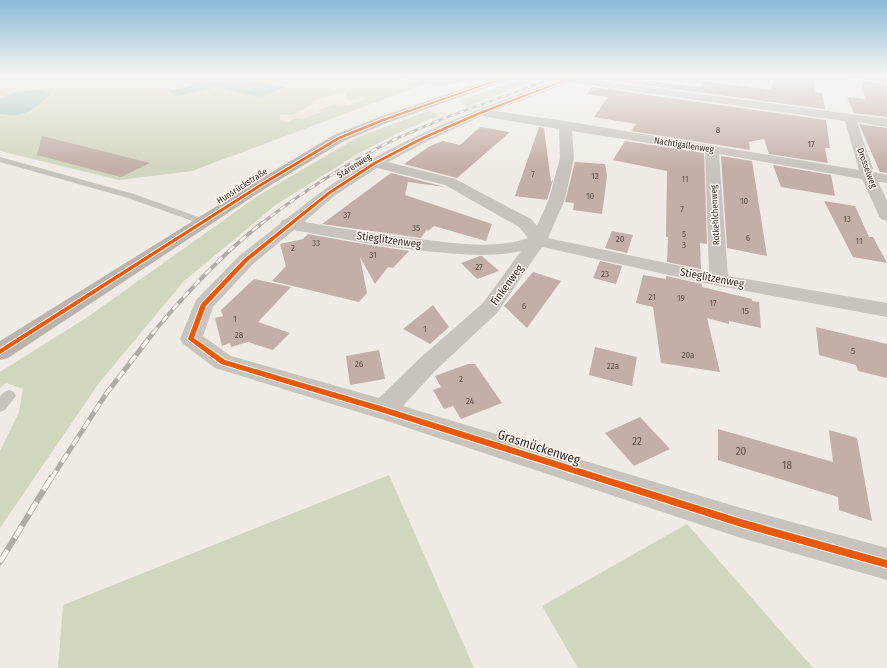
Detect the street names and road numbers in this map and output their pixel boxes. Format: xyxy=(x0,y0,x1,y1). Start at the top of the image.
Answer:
street label: Nachtigallenweg xyxy=(653,135,715,155)
street label: Drosselweg xyxy=(855,147,879,190)
street label: Starenweg xyxy=(335,151,374,180)
street label: Hunsrückstraße xyxy=(215,166,269,206)
street label: Rotkehlchenweg xyxy=(708,184,722,245)
street label: Stieglitzenweg xyxy=(356,229,423,251)
street label: Finkenweg xyxy=(488,261,527,308)
street label: Stieglitzenweg xyxy=(679,265,746,291)
street label: Grasmückenweg xyxy=(496,427,583,468)

